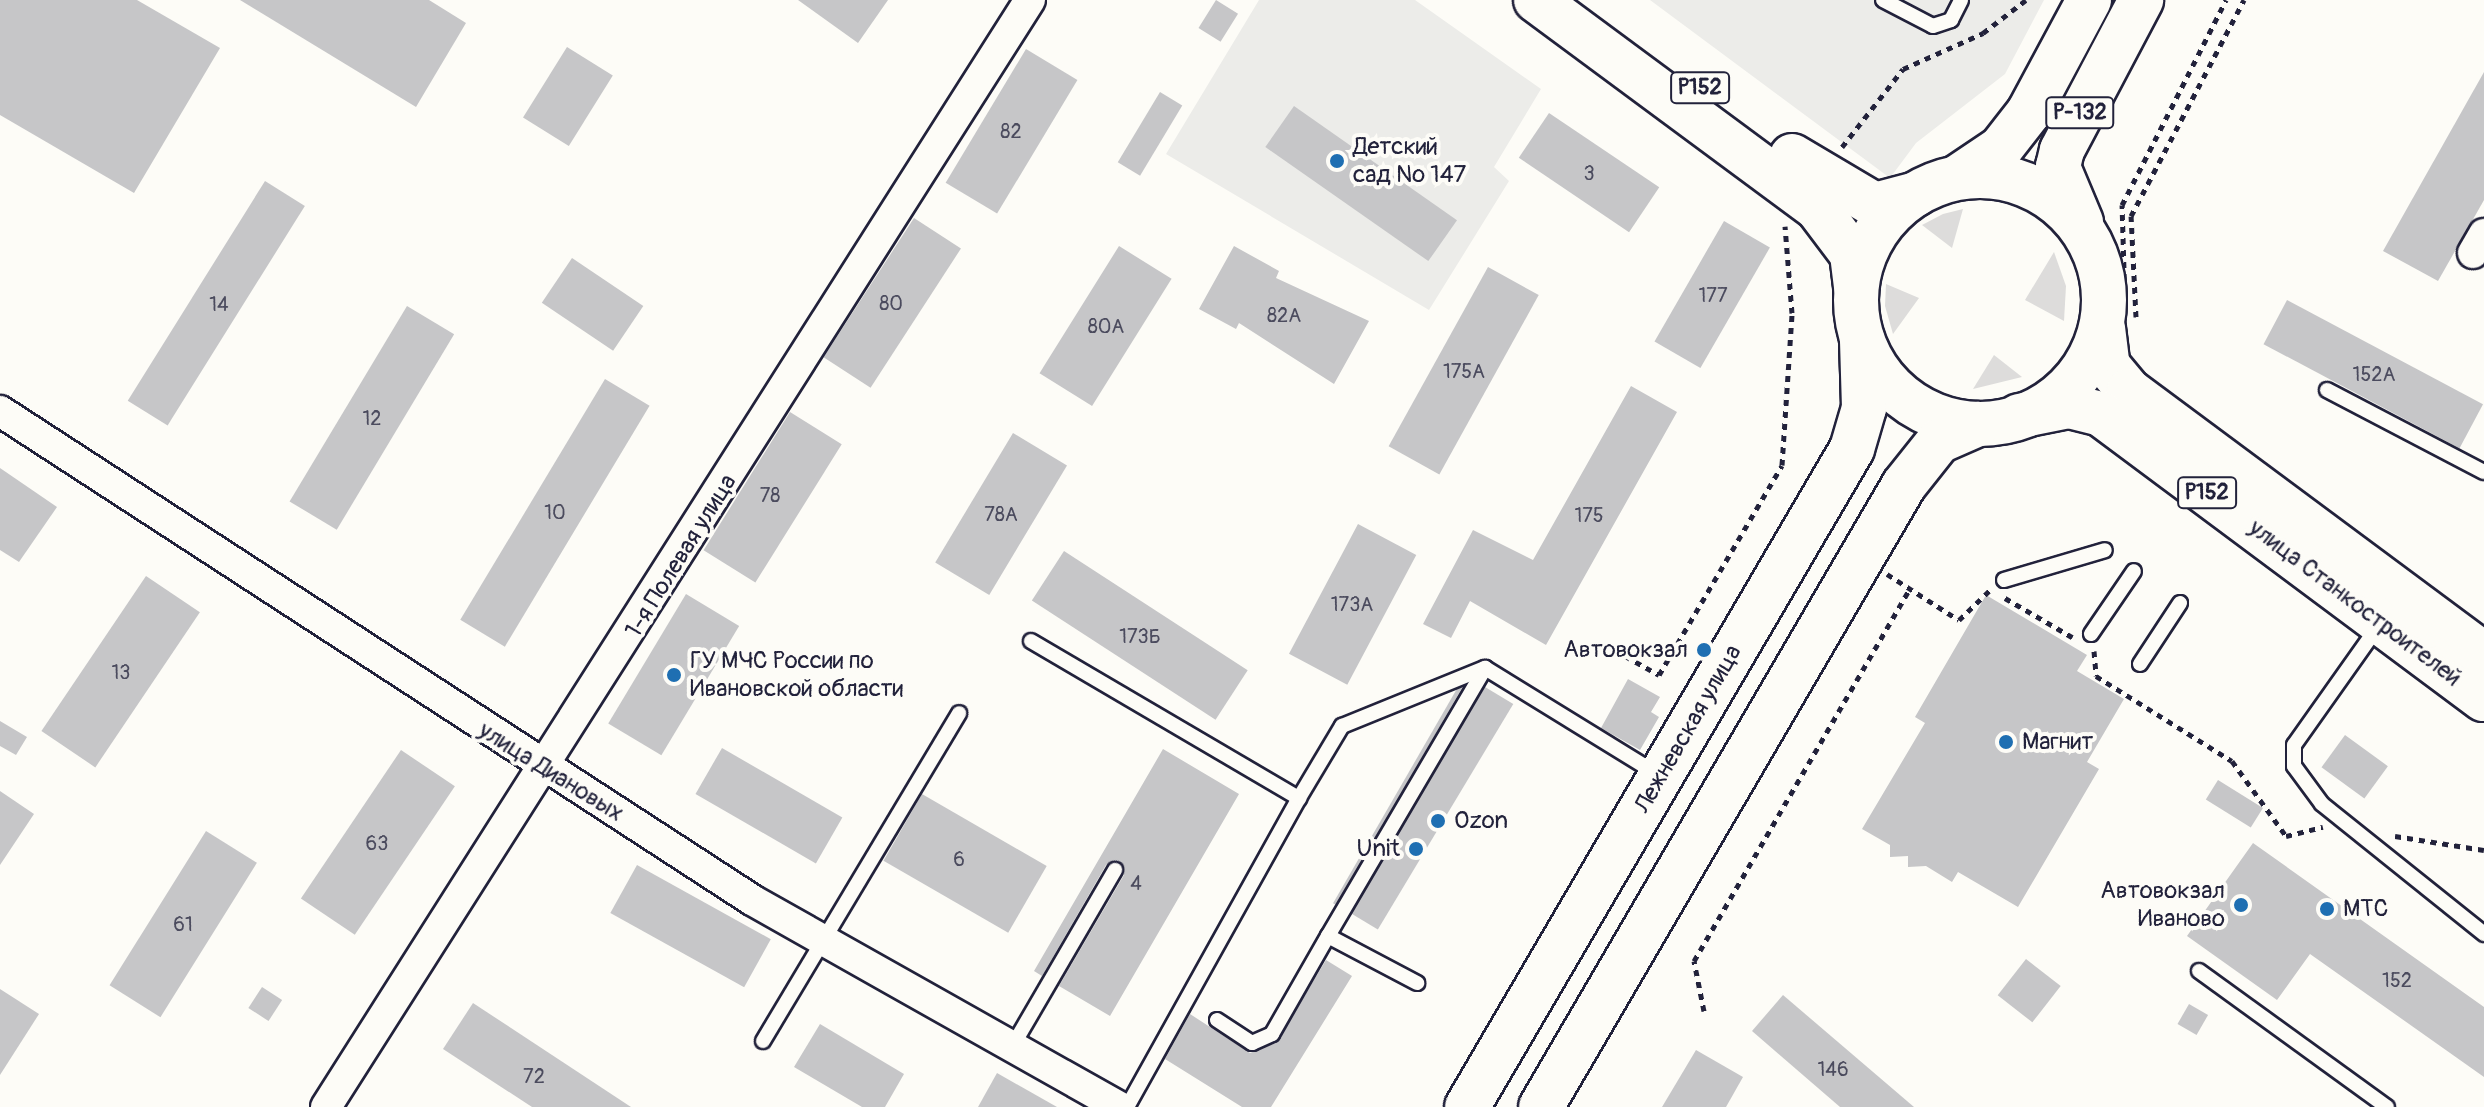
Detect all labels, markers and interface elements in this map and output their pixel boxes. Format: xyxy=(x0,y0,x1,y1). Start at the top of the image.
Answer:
road number: Р152 xyxy=(1670,70,1730,106)
road number: Р-132 xyxy=(2044,95,2116,131)
house number: 82 xyxy=(1000,119,1022,143)
place label: Детский сад № 147 xyxy=(1353,133,1466,189)
marker: Детский сад № 147 xyxy=(1328,152,1346,170)
house number: 3 xyxy=(1583,161,1595,185)
house number: 177 xyxy=(1699,283,1727,307)
house number: 80 xyxy=(879,291,903,315)
house number: 14 xyxy=(209,292,229,316)
house number: 82А xyxy=(1267,303,1301,327)
house number: 80А xyxy=(1088,314,1124,338)
house number: 175А xyxy=(1443,359,1485,383)
house number: 152А xyxy=(2353,362,2395,386)
house number: 12 xyxy=(363,406,381,430)
street label: 1-я Полевая улица xyxy=(619,469,743,643)
road number: Р152 xyxy=(2177,475,2237,511)
house number: 78 xyxy=(760,483,780,507)
house number: 10 xyxy=(544,500,566,524)
house number: 78А xyxy=(984,502,1018,526)
house number: 175 xyxy=(1574,503,1604,527)
street label: улица Станкостроителей xyxy=(2243,514,2467,692)
house number: 173А xyxy=(1331,592,1373,616)
house number: 173Б xyxy=(1119,624,1161,648)
place label: Автовокзал xyxy=(1563,636,1688,664)
street label: Лежневская улица xyxy=(1628,640,1748,818)
marker: Автовокзал xyxy=(1695,641,1713,659)
place label: ГУ МЧС России по Ивановской области xyxy=(690,647,903,703)
house number: 13 xyxy=(112,660,130,684)
marker: ГУ МЧС России по Ивановской области xyxy=(665,666,683,684)
street label: улица Диановых xyxy=(473,716,629,828)
place label: Магнит xyxy=(2022,728,2093,756)
marker: Магнит xyxy=(1997,733,2015,751)
place label: Ozon xyxy=(1454,807,1508,835)
marker: Ozon xyxy=(1429,812,1447,830)
house number: 63 xyxy=(366,831,388,855)
place label: Unit xyxy=(1357,835,1400,863)
marker: Unit xyxy=(1407,840,1425,858)
house number: 6 xyxy=(953,847,965,871)
house number: 4 xyxy=(1130,871,1142,895)
place label: Автовокзал Иваново xyxy=(2100,877,2225,933)
place label: МТС xyxy=(2343,895,2388,923)
marker: Автовокзал Иваново xyxy=(2232,896,2250,914)
marker: МТС xyxy=(2318,900,2336,918)
house number: 61 xyxy=(173,912,193,936)
house number: 152 xyxy=(2382,968,2412,992)
house number: 146 xyxy=(1817,1057,1849,1081)
house number: 72 xyxy=(523,1064,545,1088)

